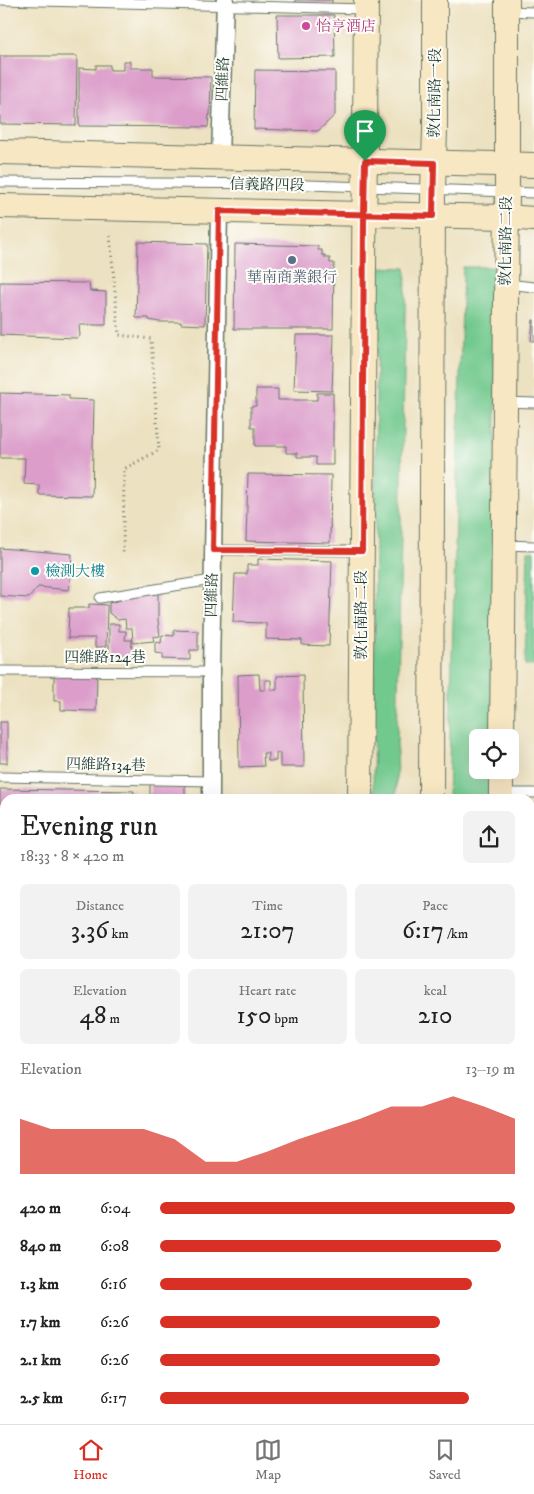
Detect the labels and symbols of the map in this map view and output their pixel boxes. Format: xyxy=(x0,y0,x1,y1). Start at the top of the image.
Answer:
place label: 怡亨酒店 xyxy=(316,17,376,36)
marker: 怡亨酒店 xyxy=(300,20,312,32)
street label: 敦化南路一段 xyxy=(425,48,445,138)
street label: 四維路 xyxy=(213,56,233,102)
pin xyxy=(344,110,386,161)
street label: 信義路四段 xyxy=(229,175,305,195)
street label: 敦化南路二段 xyxy=(496,196,516,286)
marker: 華南商業銀行 xyxy=(286,254,298,266)
place label: 華南商業銀行 xyxy=(247,268,337,287)
place label: 檢測大樓 xyxy=(45,562,105,581)
marker: 檢測大樓 xyxy=(29,565,41,577)
street label: 敦化南路二段 xyxy=(352,570,371,660)
street label: 四維路 xyxy=(202,572,222,618)
street label: 四維路124巷 xyxy=(64,648,146,667)
street label: 四維路134巷 xyxy=(66,755,146,775)

